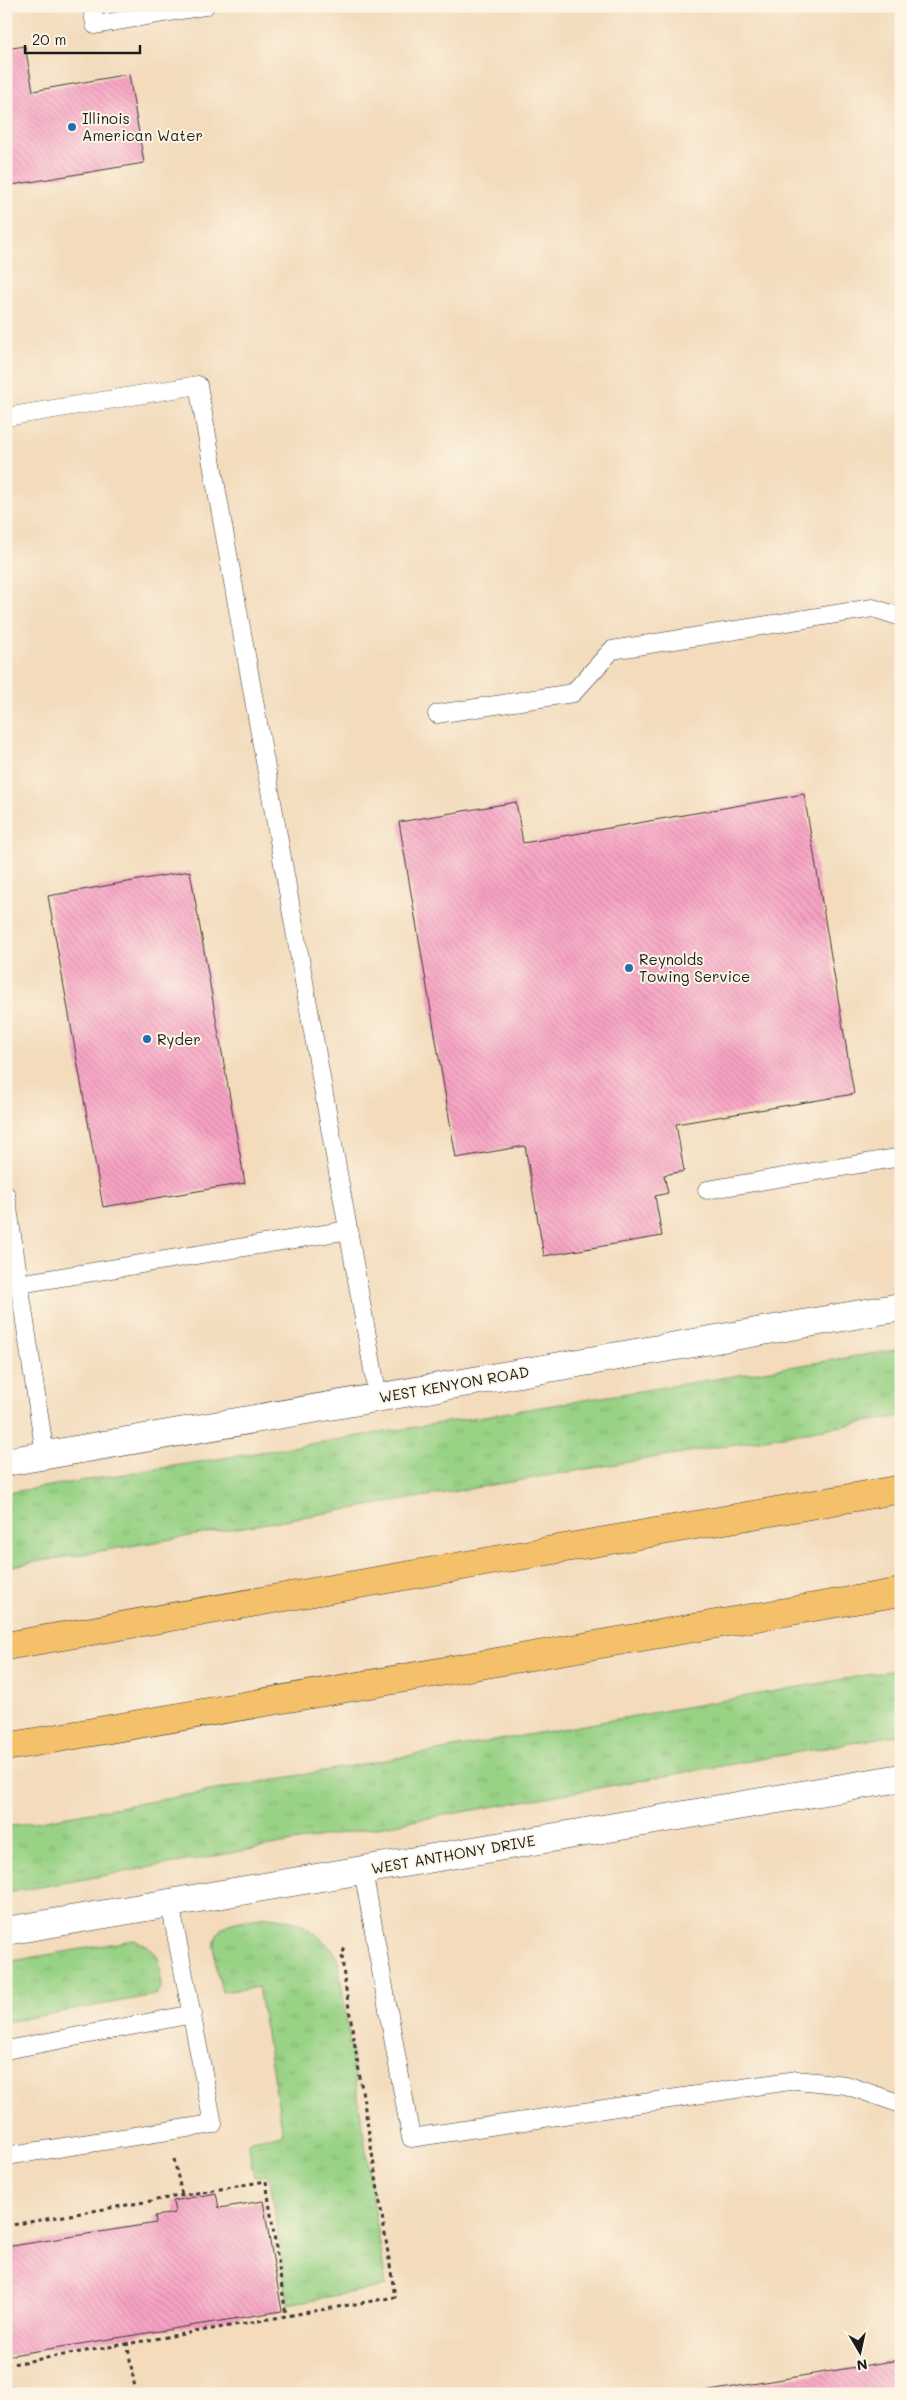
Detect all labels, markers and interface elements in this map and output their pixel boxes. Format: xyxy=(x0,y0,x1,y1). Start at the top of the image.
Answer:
scale bar xyxy=(25,22,140,54)
text: 20 m xyxy=(32,29,66,49)
place label: Illinois American Water xyxy=(82,108,203,145)
marker: Illinois American Water xyxy=(66,121,78,133)
place label: Reynolds Towing Service xyxy=(639,949,750,986)
marker: Reynolds Towing Service xyxy=(623,962,635,974)
place label: Ryder xyxy=(157,1029,201,1049)
marker: Ryder xyxy=(141,1033,153,1045)
street label: WEST KENYON ROAD xyxy=(377,1361,531,1407)
street label: WEST ANTHONY DRIVE xyxy=(369,1830,537,1878)
north arrow xyxy=(834,2328,884,2378)
text: N xyxy=(855,2355,869,2376)

